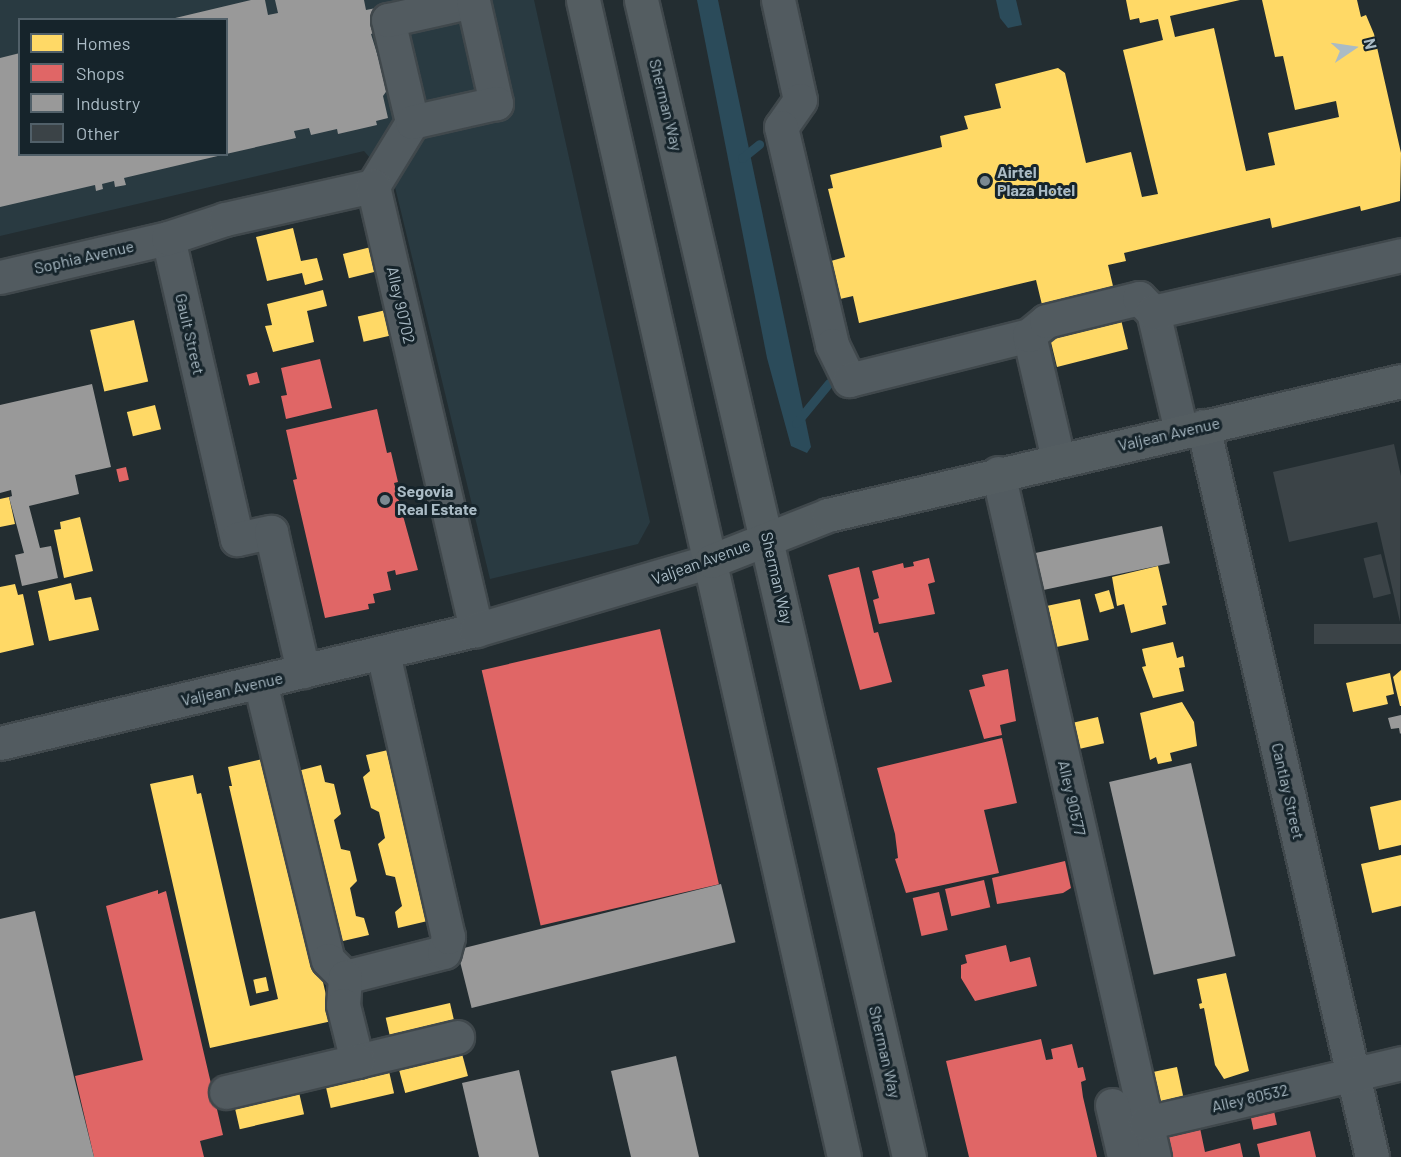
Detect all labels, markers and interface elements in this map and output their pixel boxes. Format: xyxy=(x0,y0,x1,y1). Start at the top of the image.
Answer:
legend xyxy=(18,18,228,156)
north arrow xyxy=(1323,18,1383,78)
text: Homes xyxy=(76,32,130,54)
text: N xyxy=(1361,37,1381,51)
street label: Sherman Way xyxy=(645,57,687,153)
text: Shops xyxy=(76,62,125,84)
text: Industry xyxy=(76,92,140,114)
text: Other xyxy=(76,122,119,144)
place label: Airtel Plaza Hotel xyxy=(997,162,1075,200)
marker: Airtel Plaza Hotel xyxy=(978,174,992,188)
street label: Sophia Avenue xyxy=(32,236,136,278)
street label: Alley 90702 xyxy=(383,265,419,345)
street label: Gault Street xyxy=(171,291,209,377)
street label: Valjean Avenue xyxy=(1116,413,1222,455)
place label: Segovia Real Estate xyxy=(397,481,477,519)
marker: Segovia Real Estate xyxy=(378,493,392,507)
street label: Sherman Way xyxy=(757,530,797,626)
street label: Valjean Avenue xyxy=(649,535,753,589)
street label: Valjean Avenue xyxy=(179,668,285,710)
street label: Cantlay Street xyxy=(1268,741,1308,841)
street label: Alley 90577 xyxy=(1054,758,1090,838)
street label: Sherman Way xyxy=(865,1004,905,1100)
street label: Alley 80532 xyxy=(1210,1080,1290,1116)

